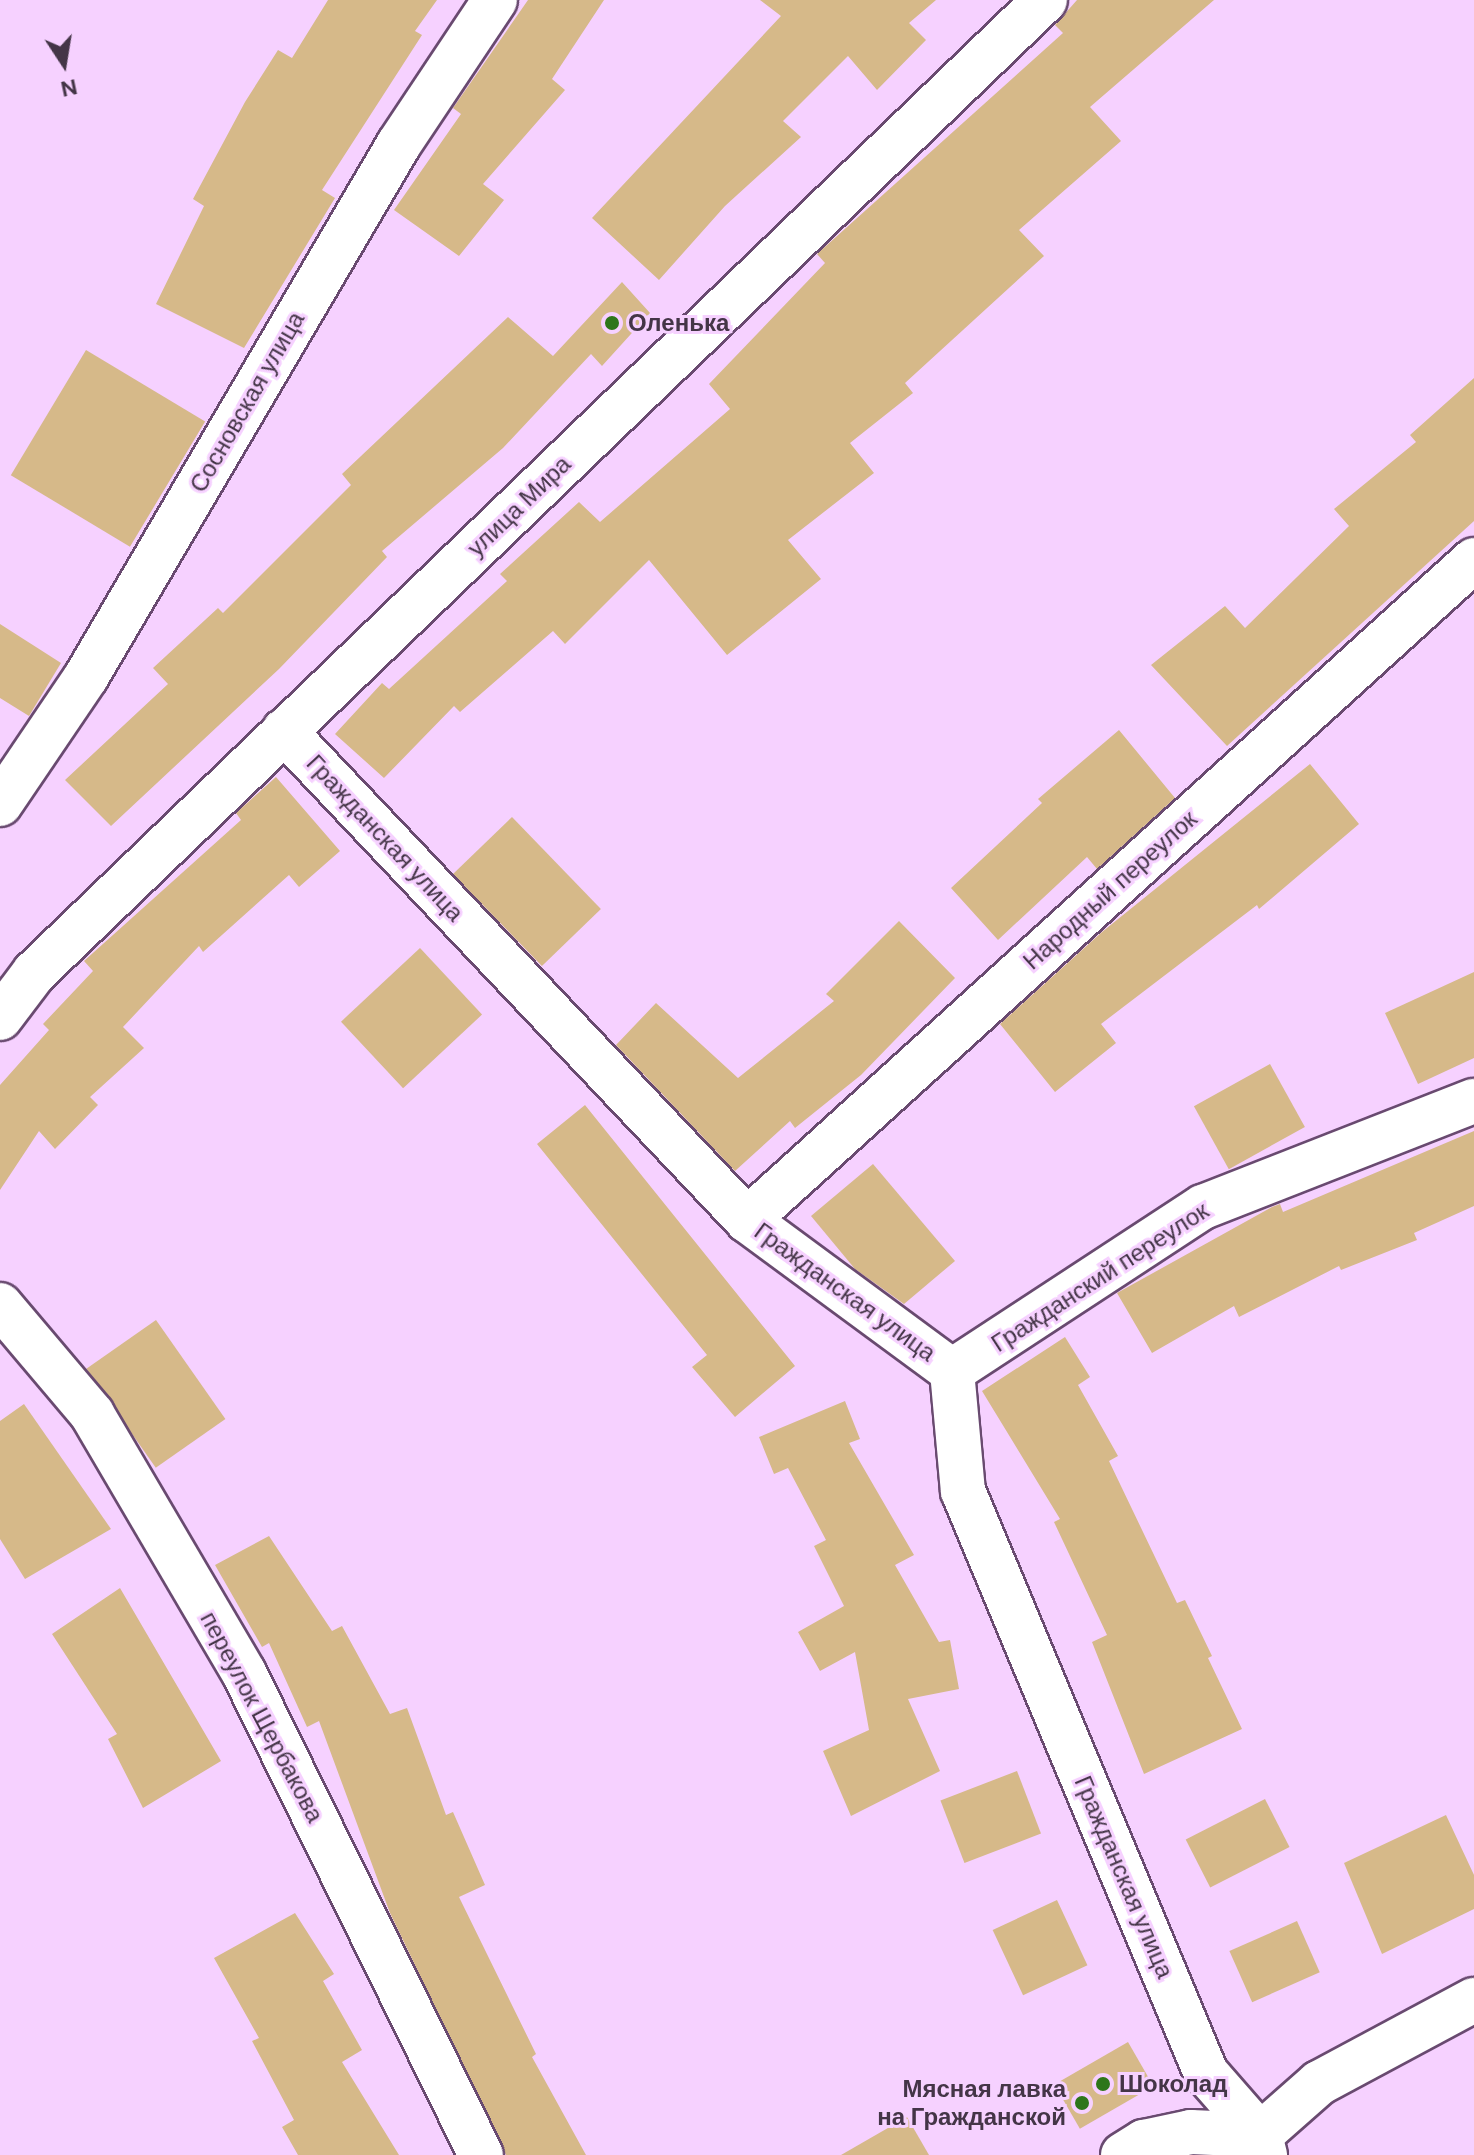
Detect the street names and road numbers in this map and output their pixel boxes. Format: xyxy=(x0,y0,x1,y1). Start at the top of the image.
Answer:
street label: Сосновская улица xyxy=(184,307,310,497)
street label: улица Мира xyxy=(461,450,577,562)
street label: Гражданская улица xyxy=(301,749,469,927)
street label: Народный переулок xyxy=(1017,805,1203,975)
street label: Гражданский переулок xyxy=(986,1196,1214,1358)
street label: Гражданская улица xyxy=(749,1217,941,1367)
street label: переулок Щербакова xyxy=(194,1607,330,1827)
street label: Гражданская улица xyxy=(1068,1772,1180,1982)

